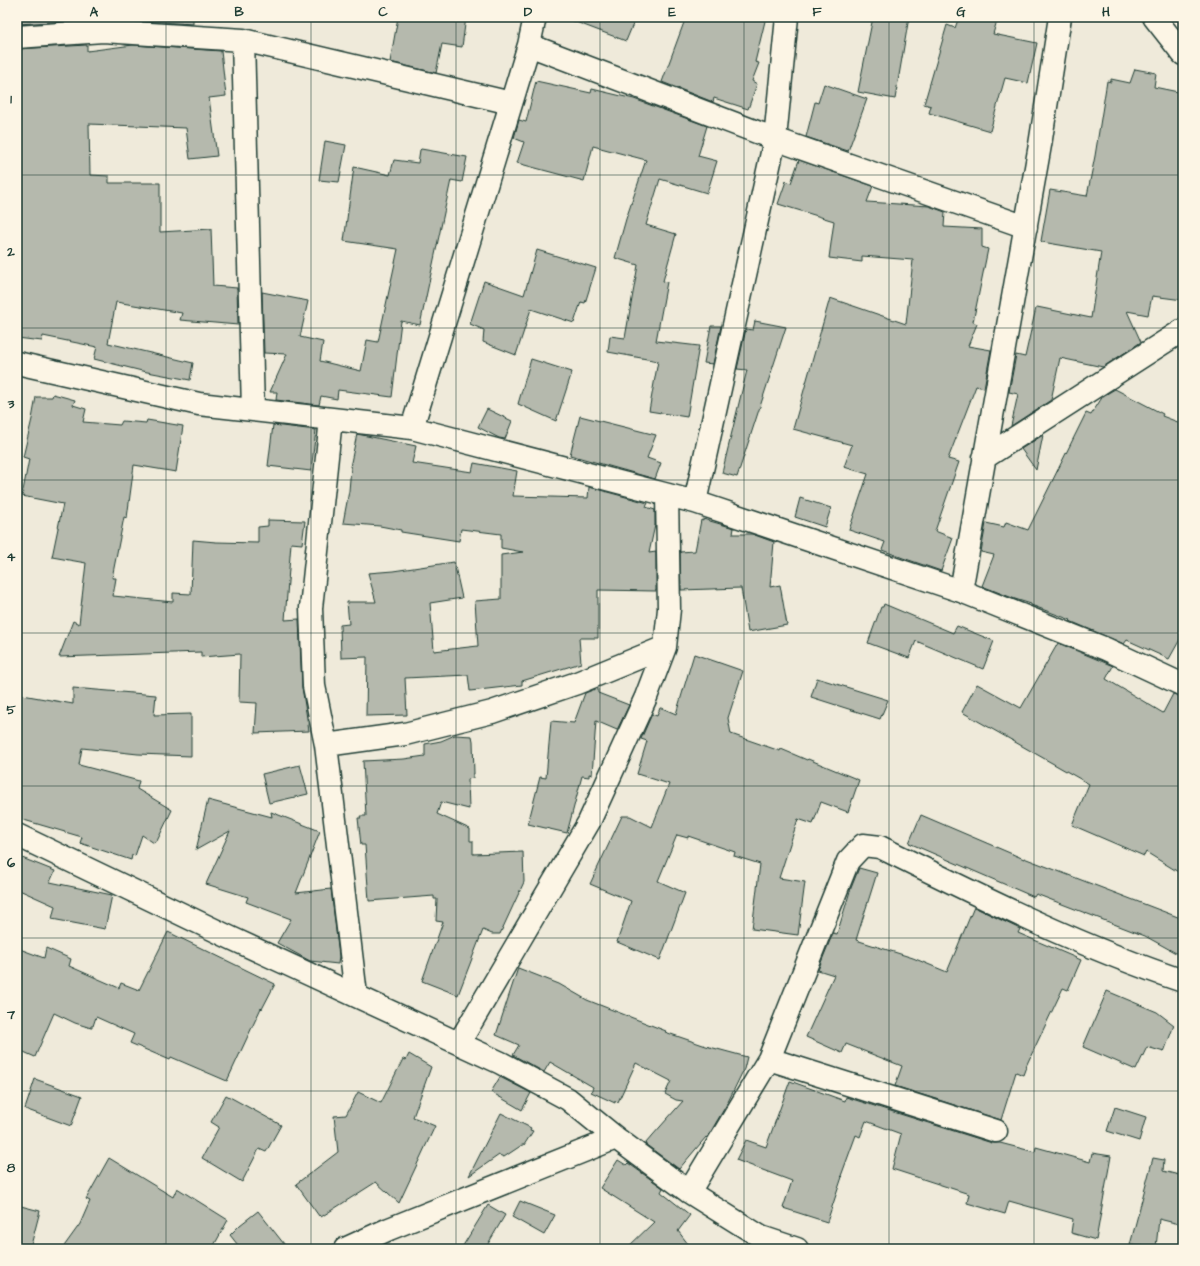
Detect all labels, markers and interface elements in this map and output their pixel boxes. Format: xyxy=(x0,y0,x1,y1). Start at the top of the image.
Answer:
text: A xyxy=(90,3,99,21)
text: B xyxy=(234,3,244,21)
text: C xyxy=(378,3,388,21)
text: D xyxy=(524,3,533,21)
text: E xyxy=(668,3,676,21)
text: F xyxy=(812,3,822,21)
text: G xyxy=(956,3,966,21)
text: H xyxy=(1102,3,1110,21)
text: 1 xyxy=(10,90,12,108)
text: 2 xyxy=(6,243,15,261)
text: 3 xyxy=(7,395,15,413)
text: 4 xyxy=(7,548,16,566)
text: 5 xyxy=(6,701,16,719)
text: 6 xyxy=(7,854,16,872)
text: 7 xyxy=(6,1006,16,1024)
text: 8 xyxy=(7,1159,16,1177)

